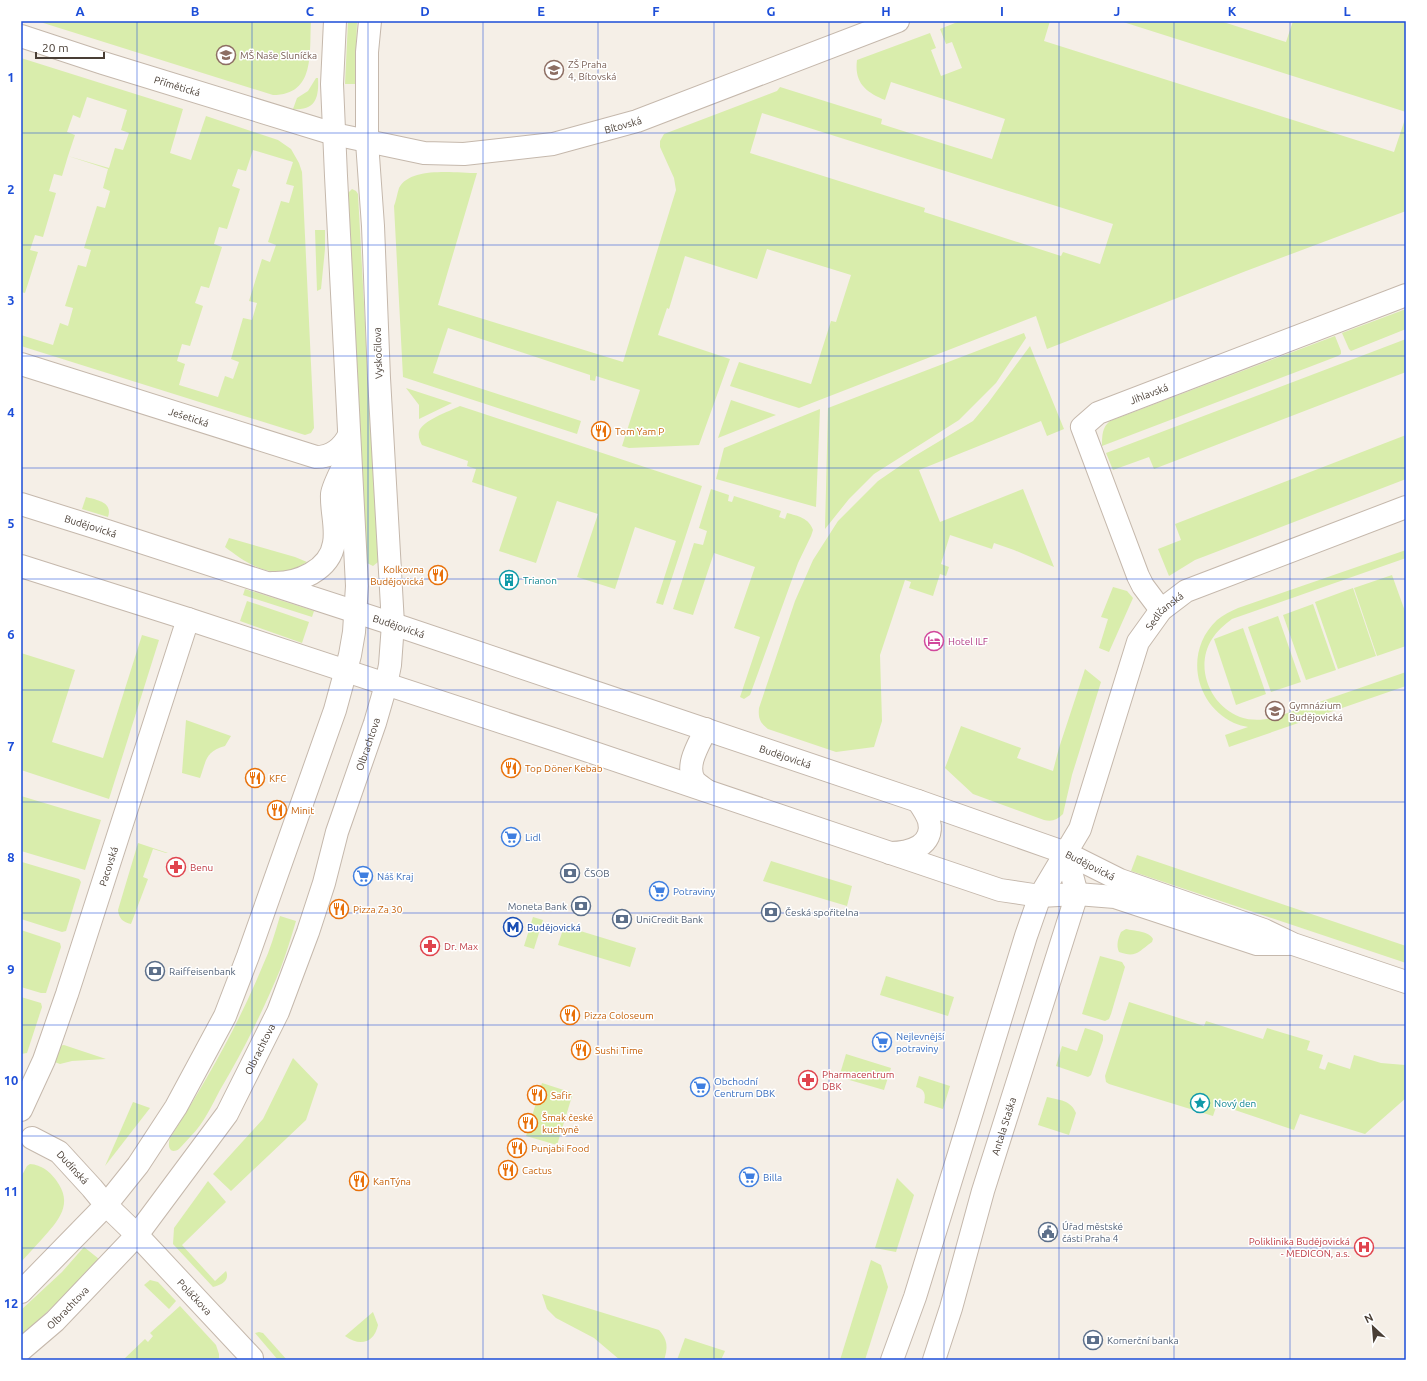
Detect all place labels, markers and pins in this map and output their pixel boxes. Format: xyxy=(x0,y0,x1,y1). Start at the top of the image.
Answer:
school or university icon: MŠ Naše Sluníčka xyxy=(215,44,237,66)
place label: MŠ Naše Sluníčka xyxy=(240,49,317,61)
place label: ZŠ Praha 4, Bítovská xyxy=(568,58,616,82)
school or university icon: ZŠ Praha 4, Bítovská xyxy=(543,59,565,81)
restaurant icon: Tom Yam P xyxy=(590,420,612,442)
place label: Tom Yam P xyxy=(615,426,664,437)
place label: Kolkovna Budějovická xyxy=(370,564,424,587)
restaurant icon: Kolkovna Budějovická xyxy=(427,564,449,586)
building icon: Trianon xyxy=(498,569,520,591)
place label: Trianon xyxy=(523,575,557,586)
hotel icon: Hotel ILF xyxy=(923,630,945,652)
place label: Hotel ILF xyxy=(948,636,988,647)
school or university icon: Gymnázium Budějovická xyxy=(1264,700,1286,722)
place label: Gymnázium Budějovická xyxy=(1289,700,1343,723)
restaurant icon: Top Döner Kebab xyxy=(500,757,522,779)
place label: Top Döner Kebab xyxy=(525,763,603,774)
restaurant icon: KFC xyxy=(244,767,266,789)
place label: KFC xyxy=(269,773,286,784)
restaurant icon: Minit xyxy=(266,799,288,821)
place label: Minit xyxy=(291,805,314,816)
supermarket icon: Lidl xyxy=(500,826,522,848)
place label: Lidl xyxy=(525,832,541,843)
pharmacy icon: Benu xyxy=(165,856,187,878)
place label: Benu xyxy=(190,862,213,873)
bank icon: ČSOB xyxy=(559,862,581,884)
supermarket icon: Náš Kraj xyxy=(352,865,374,887)
place label: ČSOB xyxy=(584,867,610,879)
place label: Náš Kraj xyxy=(377,871,413,882)
supermarket icon: Potraviny xyxy=(648,880,670,902)
place label: Potraviny xyxy=(673,886,715,897)
bank icon: Moneta Bank xyxy=(570,895,592,917)
restaurant icon: Pizza Za 30 xyxy=(328,898,350,920)
place label: Moneta Bank xyxy=(508,901,567,912)
bank icon: Česká spořitelna xyxy=(760,901,782,923)
place label: Pizza Za 30 xyxy=(353,904,403,915)
place label: Česká spořitelna xyxy=(785,906,859,918)
bank icon: UniCredit Bank xyxy=(611,908,633,930)
place label: UniCredit Bank xyxy=(636,914,703,925)
metro station icon: Budějovická xyxy=(502,916,524,938)
place label: Budějovická xyxy=(527,922,581,933)
pharmacy icon: Dr. Max xyxy=(419,935,441,957)
place label: Dr. Max xyxy=(444,941,478,952)
bank icon: Raiffeisenbank xyxy=(144,960,166,982)
place label: Raiffeisenbank xyxy=(169,966,236,977)
restaurant icon: Pizza Coloseum xyxy=(559,1004,581,1026)
place label: Pizza Coloseum xyxy=(584,1010,654,1021)
supermarket icon: Nejlevnější potraviny xyxy=(871,1031,893,1053)
place label: Nejlevnější potraviny xyxy=(896,1031,945,1054)
restaurant icon: Sushi Time xyxy=(570,1039,592,1061)
place label: Sushi Time xyxy=(595,1045,643,1056)
pharmacy icon: Pharmacentrum DBK xyxy=(797,1069,819,1091)
place label: Pharmacentrum DBK xyxy=(822,1069,894,1092)
supermarket icon: Obchodní Centrum DBK xyxy=(689,1076,711,1098)
place label: Obchodní Centrum DBK xyxy=(714,1076,775,1099)
restaurant icon: Safir xyxy=(526,1084,548,1106)
place label: Safir xyxy=(551,1090,572,1101)
place icon: Nový den xyxy=(1189,1092,1211,1114)
place label: Nový den xyxy=(1214,1098,1256,1109)
place label: Šmak české kuchyně xyxy=(542,1111,593,1135)
restaurant icon: Šmak české kuchyně xyxy=(517,1112,539,1134)
restaurant icon: Punjabi Food xyxy=(506,1137,528,1159)
place label: Punjabi Food xyxy=(531,1143,589,1154)
restaurant icon: Cactus xyxy=(497,1159,519,1181)
place label: Cactus xyxy=(522,1165,552,1176)
supermarket icon: Billa xyxy=(738,1166,760,1188)
restaurant icon: KanTýna xyxy=(348,1170,370,1192)
place label: Billa xyxy=(763,1172,782,1183)
place label: KanTýna xyxy=(373,1176,411,1187)
place label: Úřad městské části Praha 4 xyxy=(1062,1220,1123,1244)
public building icon: Úřad městské části Praha 4 xyxy=(1037,1221,1059,1243)
place label: Poliklinika Budějovická - MEDICON, a.s. xyxy=(1249,1236,1350,1259)
hospital icon: Poliklinika Budějovická - MEDICON, a.s. xyxy=(1353,1236,1375,1258)
bank icon: Komerční banka xyxy=(1082,1329,1104,1351)
place label: Komerční banka xyxy=(1107,1335,1179,1346)

